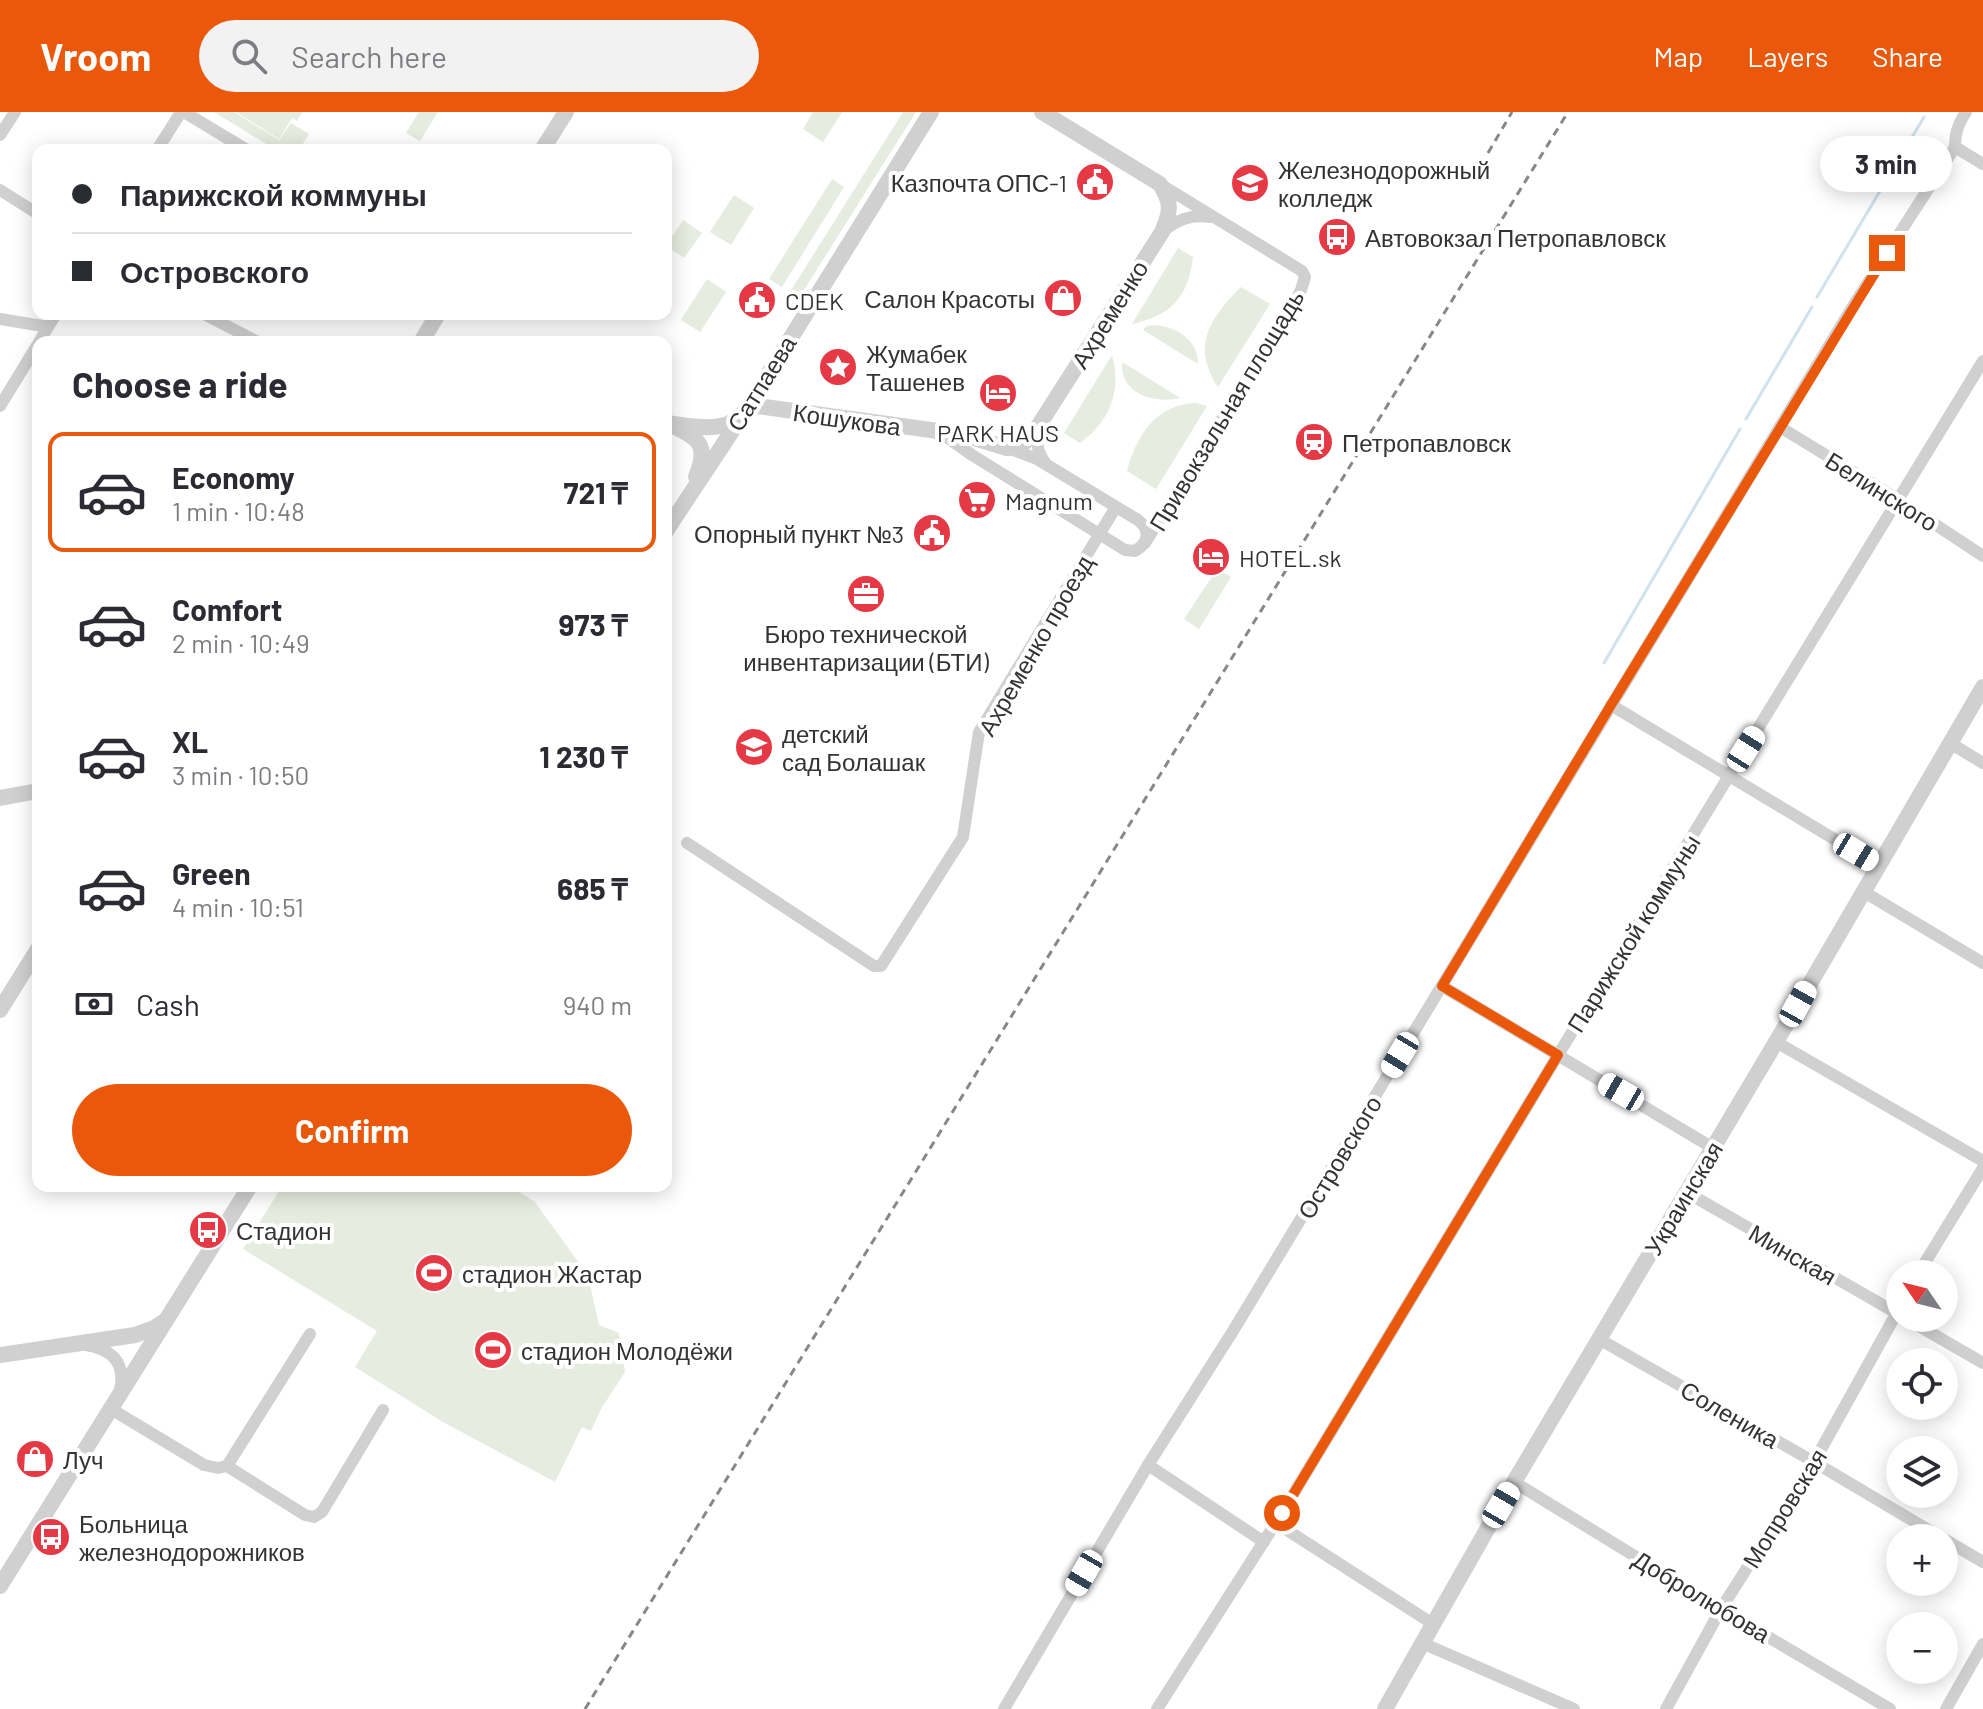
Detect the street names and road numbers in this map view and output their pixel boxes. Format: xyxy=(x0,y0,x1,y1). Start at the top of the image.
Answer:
street label: Ахременко xyxy=(1064,255,1154,373)
street label: Привокзальная площадь xyxy=(1142,284,1310,536)
street label: Сатпаева xyxy=(720,329,802,436)
street label: Кошукова xyxy=(791,397,903,441)
street label: Белинского xyxy=(1821,445,1943,537)
street label: Ахременко проезд xyxy=(972,550,1098,740)
street label: Парижской коммуны xyxy=(1560,829,1706,1037)
street label: Островского xyxy=(1291,1090,1387,1224)
street label: Украинская xyxy=(1638,1136,1728,1260)
street label: Минская xyxy=(1744,1217,1842,1291)
street label: Соленика xyxy=(1676,1374,1785,1454)
street label: Мопровская xyxy=(1736,1443,1832,1573)
street label: Добролюбова xyxy=(1628,1544,1776,1649)

